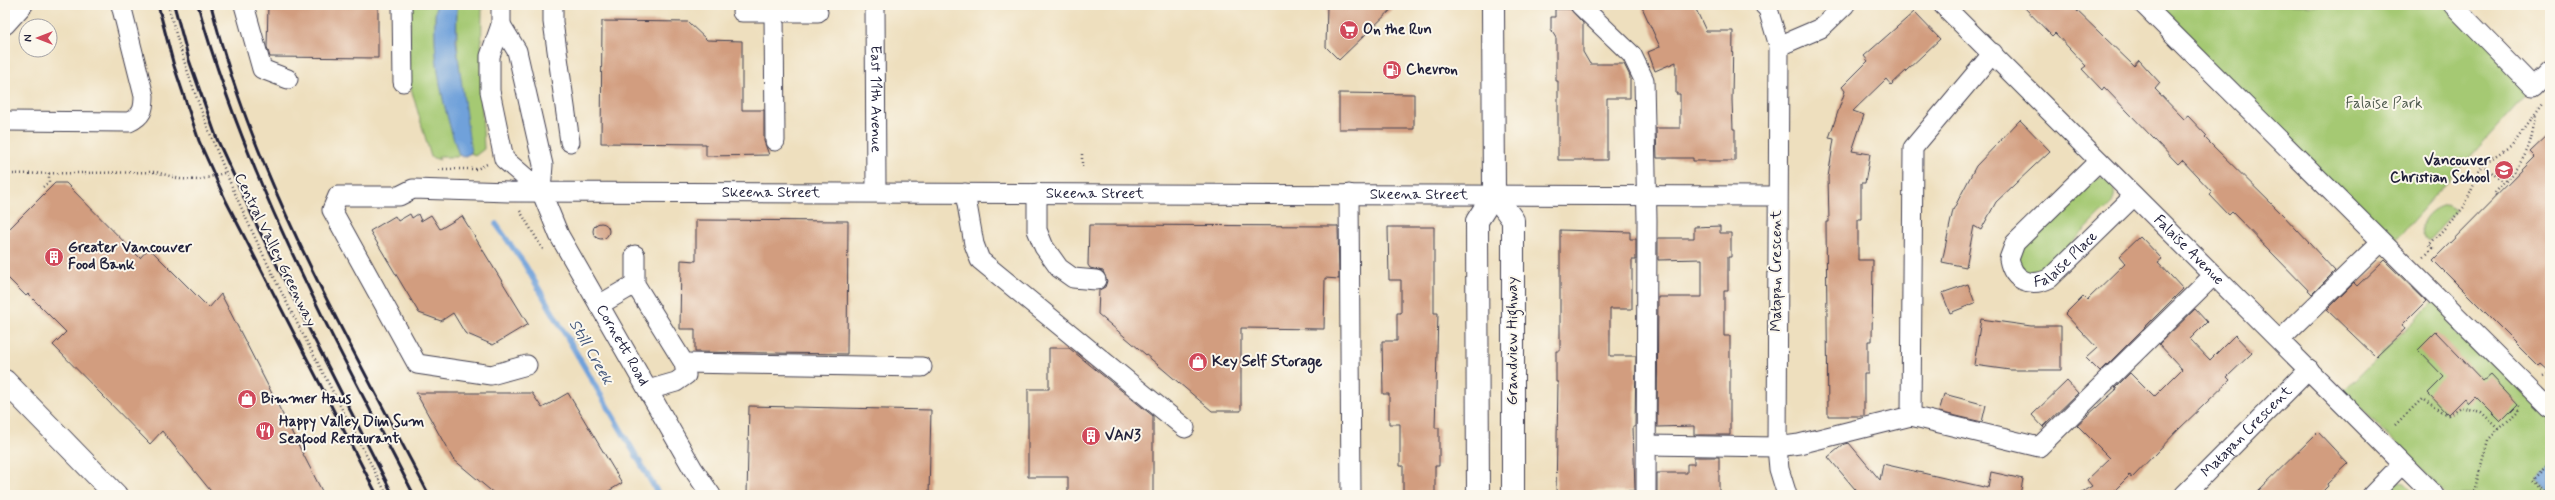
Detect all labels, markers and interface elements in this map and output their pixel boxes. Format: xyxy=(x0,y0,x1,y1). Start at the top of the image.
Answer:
north arrow xyxy=(18,18,58,58)
supermarket icon: On the Run xyxy=(1338,19,1360,41)
place label: On the Run xyxy=(1363,20,1432,40)
text: N xyxy=(22,34,36,42)
street label: East 11th Avenue xyxy=(865,45,886,153)
fuel station icon: Chevron xyxy=(1381,59,1403,81)
place label: Chevron xyxy=(1406,60,1458,80)
park label: Falaise Park xyxy=(2346,94,2422,114)
place label: Vancouver Christian School xyxy=(2390,151,2491,188)
school or university icon: Vancouver Christian School xyxy=(2493,159,2515,181)
street label: Central Valley Greenway xyxy=(229,170,321,330)
street label: Skeena Street xyxy=(722,183,820,203)
street label: Skeena Street xyxy=(1046,184,1144,204)
street label: Skeena Street xyxy=(1370,185,1468,205)
street label: Matapan Crescent xyxy=(1767,210,1787,332)
street label: Falaise Avenue xyxy=(2149,210,2228,290)
street label: Falaise Place xyxy=(2033,227,2102,293)
place label: Greater Vancouver Food Bank xyxy=(68,238,193,275)
building icon: Greater Vancouver Food Bank xyxy=(43,246,65,268)
street label: Grandview Highway xyxy=(1503,276,1524,405)
street label: Cornett Road xyxy=(591,301,653,390)
water label: Still Creek xyxy=(564,316,619,389)
shop icon: Key Self Storage xyxy=(1187,351,1209,373)
place label: Key Self Storage xyxy=(1212,352,1322,374)
street label: Matapan Crescent xyxy=(2197,381,2297,482)
shop icon: Bimmer Haus xyxy=(236,388,258,410)
place label: Bimmer Haus xyxy=(261,389,351,409)
place label: Happy Valley Dim Sum Seafood Restaurant xyxy=(279,412,424,451)
restaurant icon: Happy Valley Dim Sum Seafood Restaurant xyxy=(254,420,276,442)
building icon: VAN3 xyxy=(1080,425,1102,447)
place label: VAN3 xyxy=(1105,426,1141,446)

